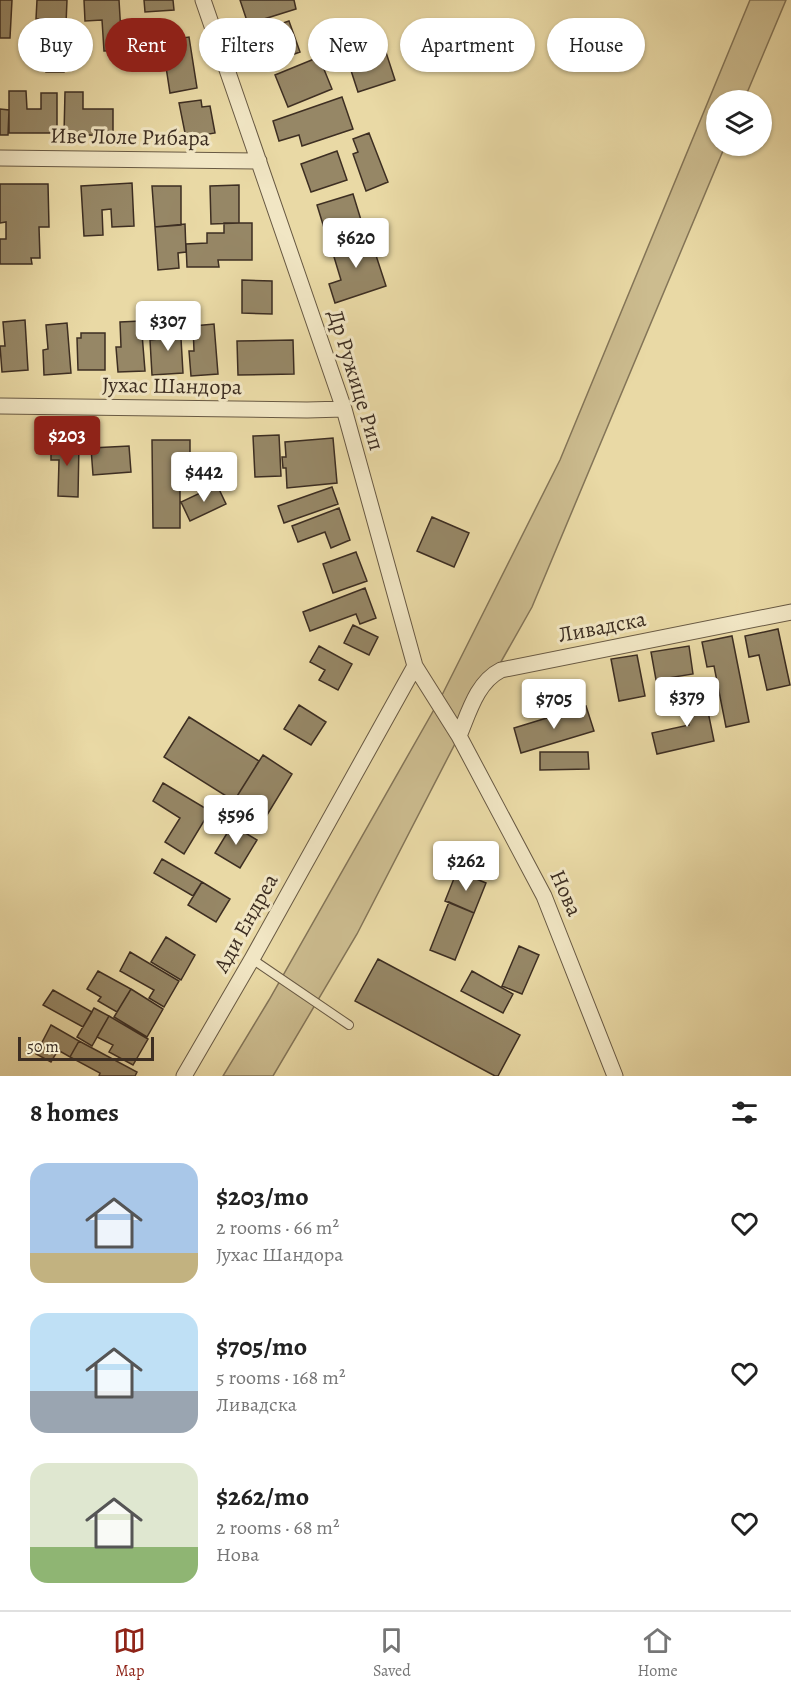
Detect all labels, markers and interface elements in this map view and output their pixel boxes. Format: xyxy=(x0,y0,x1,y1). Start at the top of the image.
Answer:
chip: Buy xyxy=(18,18,93,72)
chip: Rent xyxy=(105,18,187,72)
chip: Filters xyxy=(199,18,296,72)
chip: New xyxy=(308,18,388,72)
chip: Apartment xyxy=(400,18,535,72)
chip: House xyxy=(547,18,645,72)
map controls xyxy=(706,90,772,156)
button: layers xyxy=(706,90,772,156)
street label: Иве Лоле Рибара xyxy=(50,121,211,153)
pin: $620 xyxy=(320,218,392,269)
text: $620 xyxy=(337,224,375,251)
pin: $307 xyxy=(132,301,204,352)
street label: Др Ружице Рип xyxy=(320,306,392,454)
text: $307 xyxy=(150,307,186,334)
street label: Јухас Шандора xyxy=(102,370,243,402)
pin: $203 xyxy=(31,416,103,467)
text: $203 xyxy=(48,422,86,449)
pin: $442 xyxy=(168,452,240,503)
text: $442 xyxy=(185,458,223,485)
street label: Ливадска xyxy=(555,604,649,650)
pin: $379 xyxy=(651,677,723,728)
pin: $705 xyxy=(518,679,590,730)
text: $379 xyxy=(669,683,705,710)
text: $705 xyxy=(536,685,572,712)
pin: $596 xyxy=(200,795,272,846)
text: $596 xyxy=(218,801,254,828)
pin: $262 xyxy=(430,841,502,892)
text: $262 xyxy=(447,847,485,874)
street label: Нова xyxy=(543,865,590,922)
street label: Ади Ендреа xyxy=(206,867,286,979)
scale bar xyxy=(18,1034,154,1062)
text: 50 m xyxy=(27,1036,59,1058)
text: 8 homes xyxy=(30,1095,119,1130)
icon: filters xyxy=(728,1096,761,1129)
text: $203/mo xyxy=(216,1179,309,1214)
icon: home xyxy=(78,1187,150,1259)
icon: heart xyxy=(728,1207,761,1240)
text: 2 rooms · 66 m² xyxy=(216,1214,339,1241)
text: Јухас Шандора xyxy=(216,1241,344,1268)
text: $705/mo xyxy=(216,1329,307,1364)
icon: home xyxy=(78,1337,150,1409)
icon: heart xyxy=(728,1357,761,1390)
text: 5 rooms · 168 m² xyxy=(216,1364,345,1391)
text: Ливадска xyxy=(216,1391,297,1418)
text: $262/mo xyxy=(216,1479,309,1514)
icon: home xyxy=(78,1487,150,1559)
icon: heart xyxy=(728,1507,761,1540)
text: 2 rooms · 68 m² xyxy=(216,1514,340,1541)
text: Нова xyxy=(216,1541,260,1568)
tab: Map xyxy=(113,1624,146,1682)
tab: Saved xyxy=(373,1624,411,1682)
tab: Home xyxy=(637,1624,678,1682)

